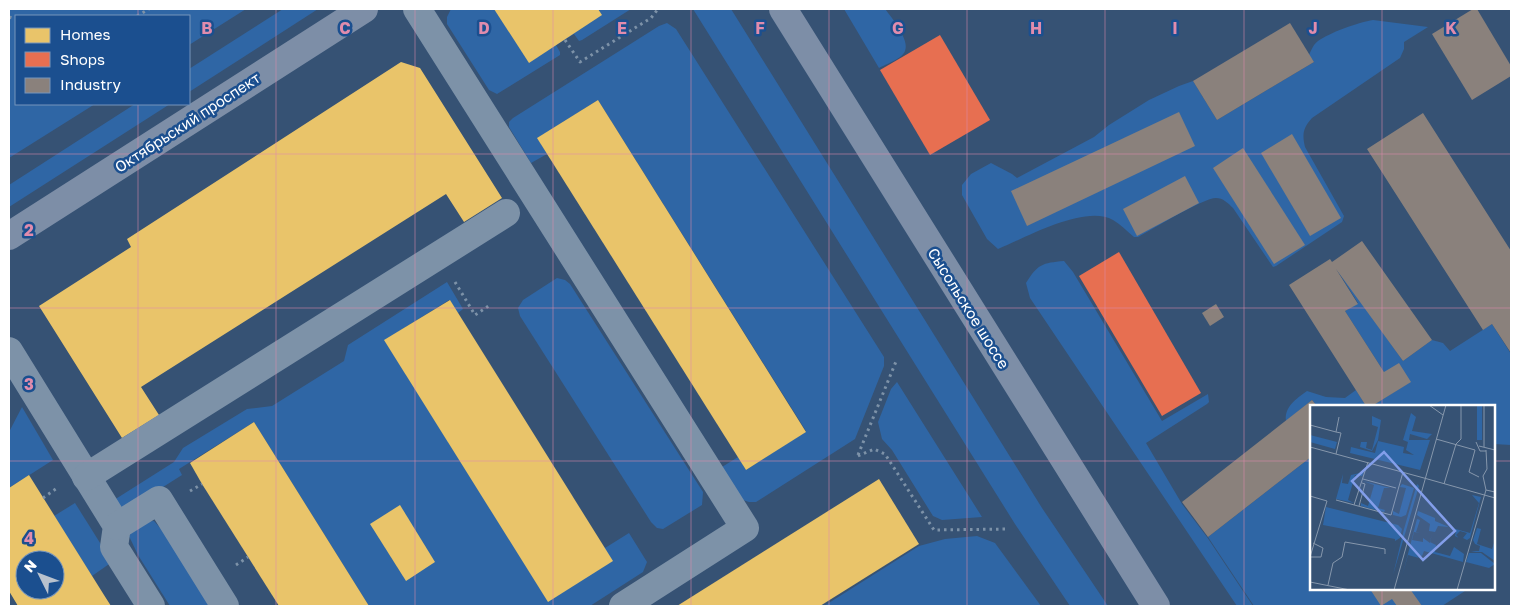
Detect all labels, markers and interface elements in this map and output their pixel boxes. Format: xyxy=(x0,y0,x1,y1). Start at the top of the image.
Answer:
legend xyxy=(15,15,190,105)
text: B xyxy=(201,18,213,38)
text: C xyxy=(339,18,351,38)
text: D xyxy=(478,18,490,38)
text: E xyxy=(617,18,627,38)
text: F xyxy=(755,18,765,38)
text: G xyxy=(892,18,904,38)
text: H xyxy=(1030,18,1042,38)
text: I xyxy=(1172,18,1178,38)
text: J xyxy=(1308,18,1318,38)
text: K xyxy=(1445,18,1457,38)
text: Homes xyxy=(60,25,110,43)
text: Shops xyxy=(60,50,105,68)
street label: Октябрьский проспект xyxy=(111,68,264,176)
text: Industry xyxy=(60,75,121,93)
text: 2 xyxy=(24,220,34,240)
street label: Сысольское шоссе xyxy=(925,244,1014,372)
text: 3 xyxy=(24,374,34,394)
inset map xyxy=(1310,405,1495,590)
text: 4 xyxy=(24,528,34,548)
north arrow xyxy=(15,550,65,600)
text: N xyxy=(20,556,40,576)

